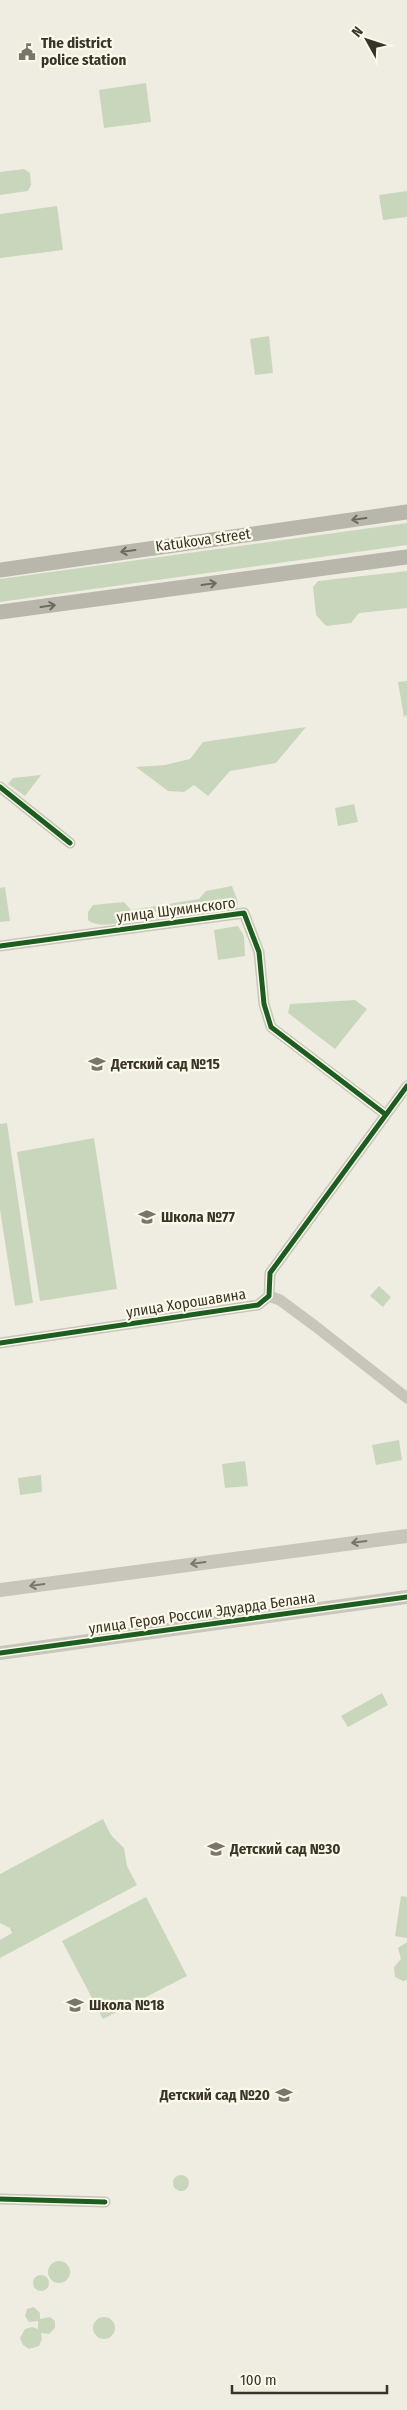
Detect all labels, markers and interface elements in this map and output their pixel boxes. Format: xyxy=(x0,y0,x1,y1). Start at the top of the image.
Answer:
north arrow xyxy=(342,15,392,65)
text: N xyxy=(348,23,367,41)
place label: The district police station xyxy=(41,34,126,69)
public building icon: The district police station xyxy=(17,42,37,62)
one-way arrow xyxy=(351,514,367,524)
street label: Katukova street xyxy=(154,524,252,556)
one-way arrow xyxy=(121,546,137,556)
one-way arrow xyxy=(201,579,217,589)
one-way arrow xyxy=(40,600,56,610)
street label: улица Шуминского xyxy=(115,894,237,926)
school or university icon: Детский сад №15 xyxy=(87,1054,107,1074)
place label: Детский сад №15 xyxy=(110,1055,220,1073)
school or university icon: Школа №77 xyxy=(137,1207,157,1227)
place label: Школа №77 xyxy=(161,1208,235,1226)
street label: улица Хорошавина xyxy=(125,1285,247,1321)
one-way arrow xyxy=(351,1537,367,1547)
one-way arrow xyxy=(190,1559,206,1569)
one-way arrow xyxy=(29,1580,45,1590)
street label: улица Героя России Эдуарда Белана xyxy=(88,1588,316,1638)
school or university icon: Детский сад №30 xyxy=(206,1839,226,1859)
place label: Детский сад №30 xyxy=(229,1840,341,1858)
school or university icon: Школа №18 xyxy=(65,1995,85,2015)
place label: Школа №18 xyxy=(89,1996,165,2014)
school or university icon: Детский сад №20 xyxy=(274,2085,294,2105)
place label: Детский сад №20 xyxy=(159,2086,270,2104)
scale bar xyxy=(232,2362,387,2394)
text: 100 m xyxy=(240,2371,277,2389)

